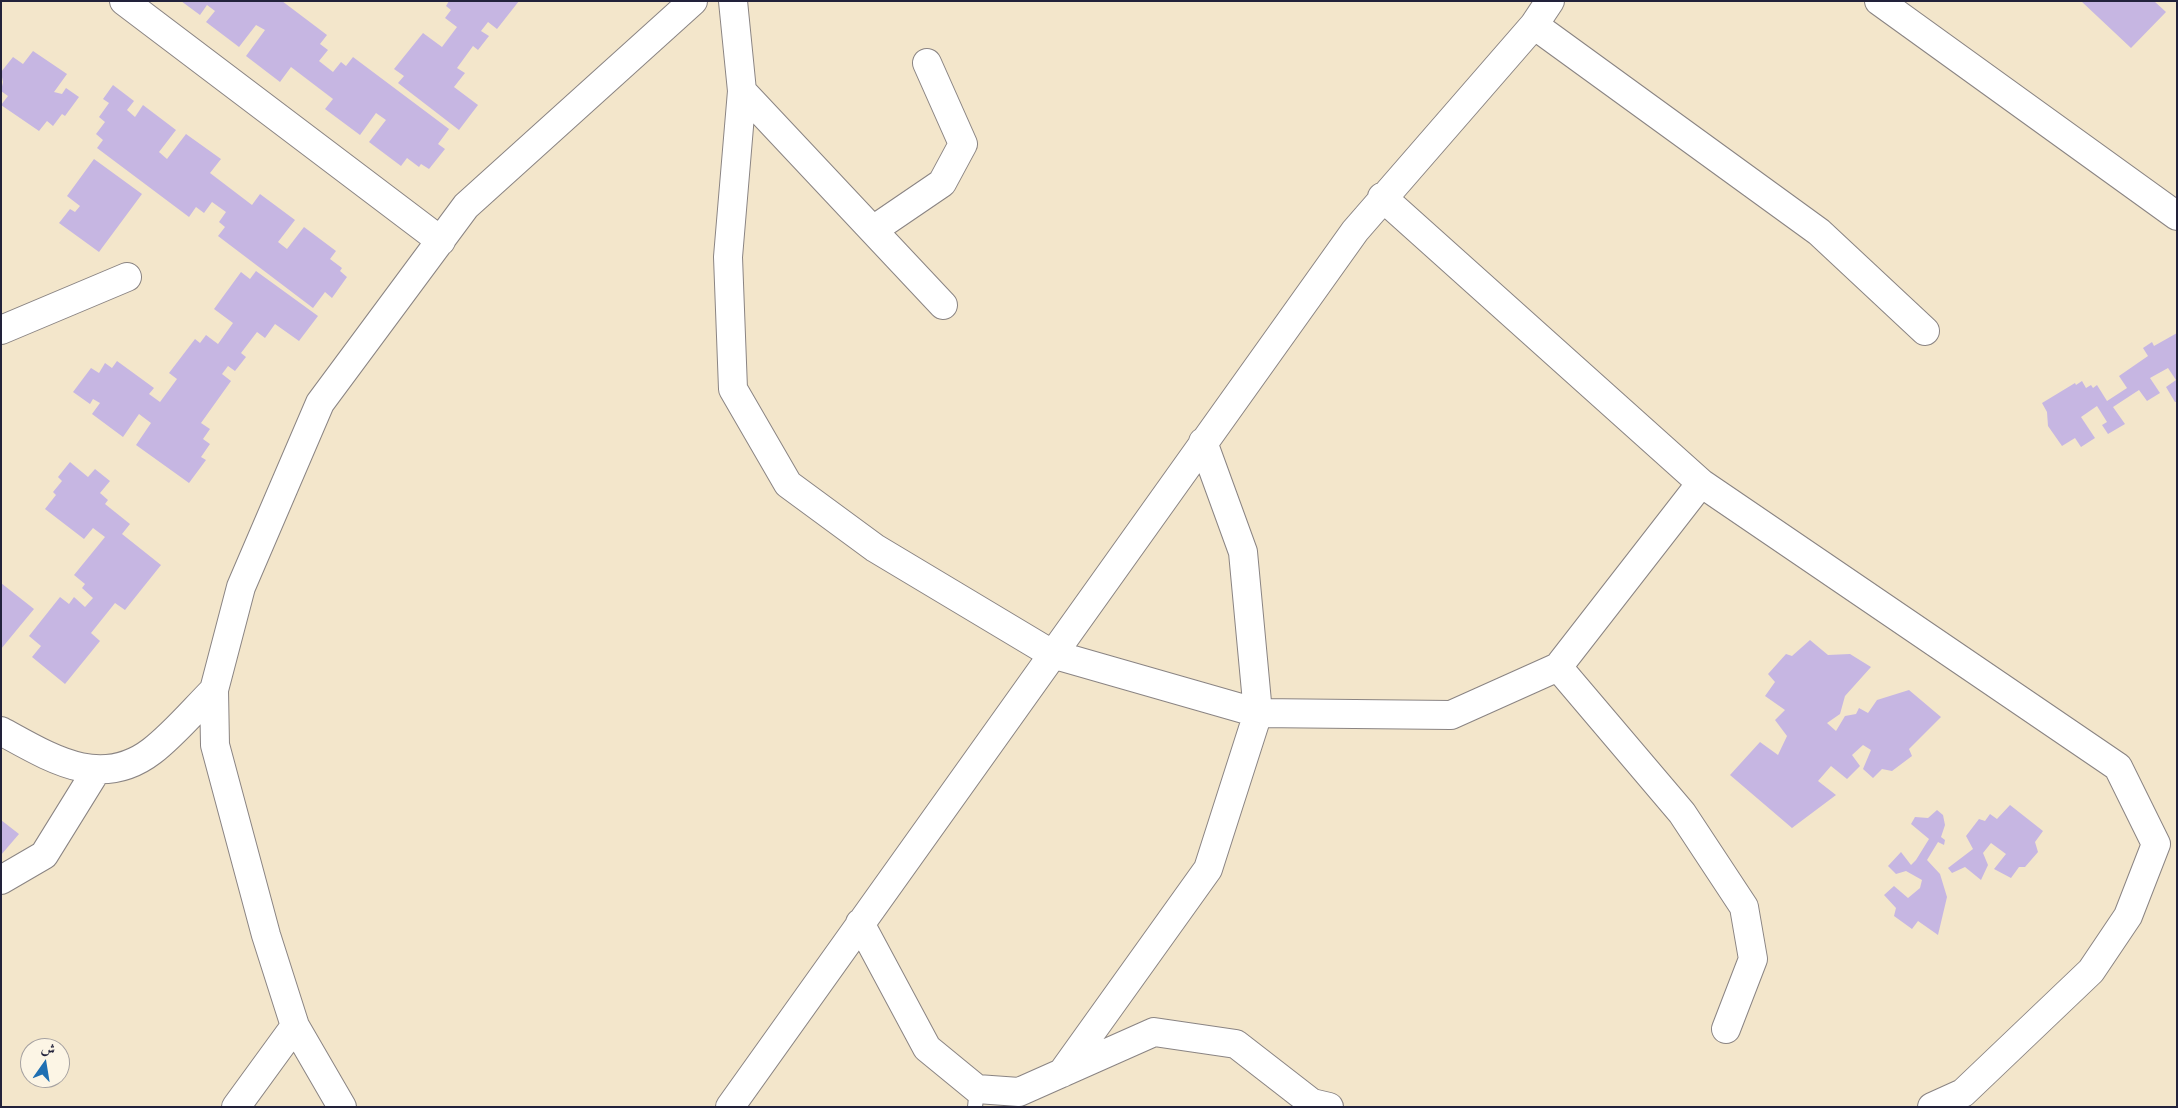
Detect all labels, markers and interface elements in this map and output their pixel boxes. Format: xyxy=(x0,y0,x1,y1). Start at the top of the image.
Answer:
north arrow xyxy=(20,1038,70,1088)
text: ش xyxy=(40,1041,56,1058)

